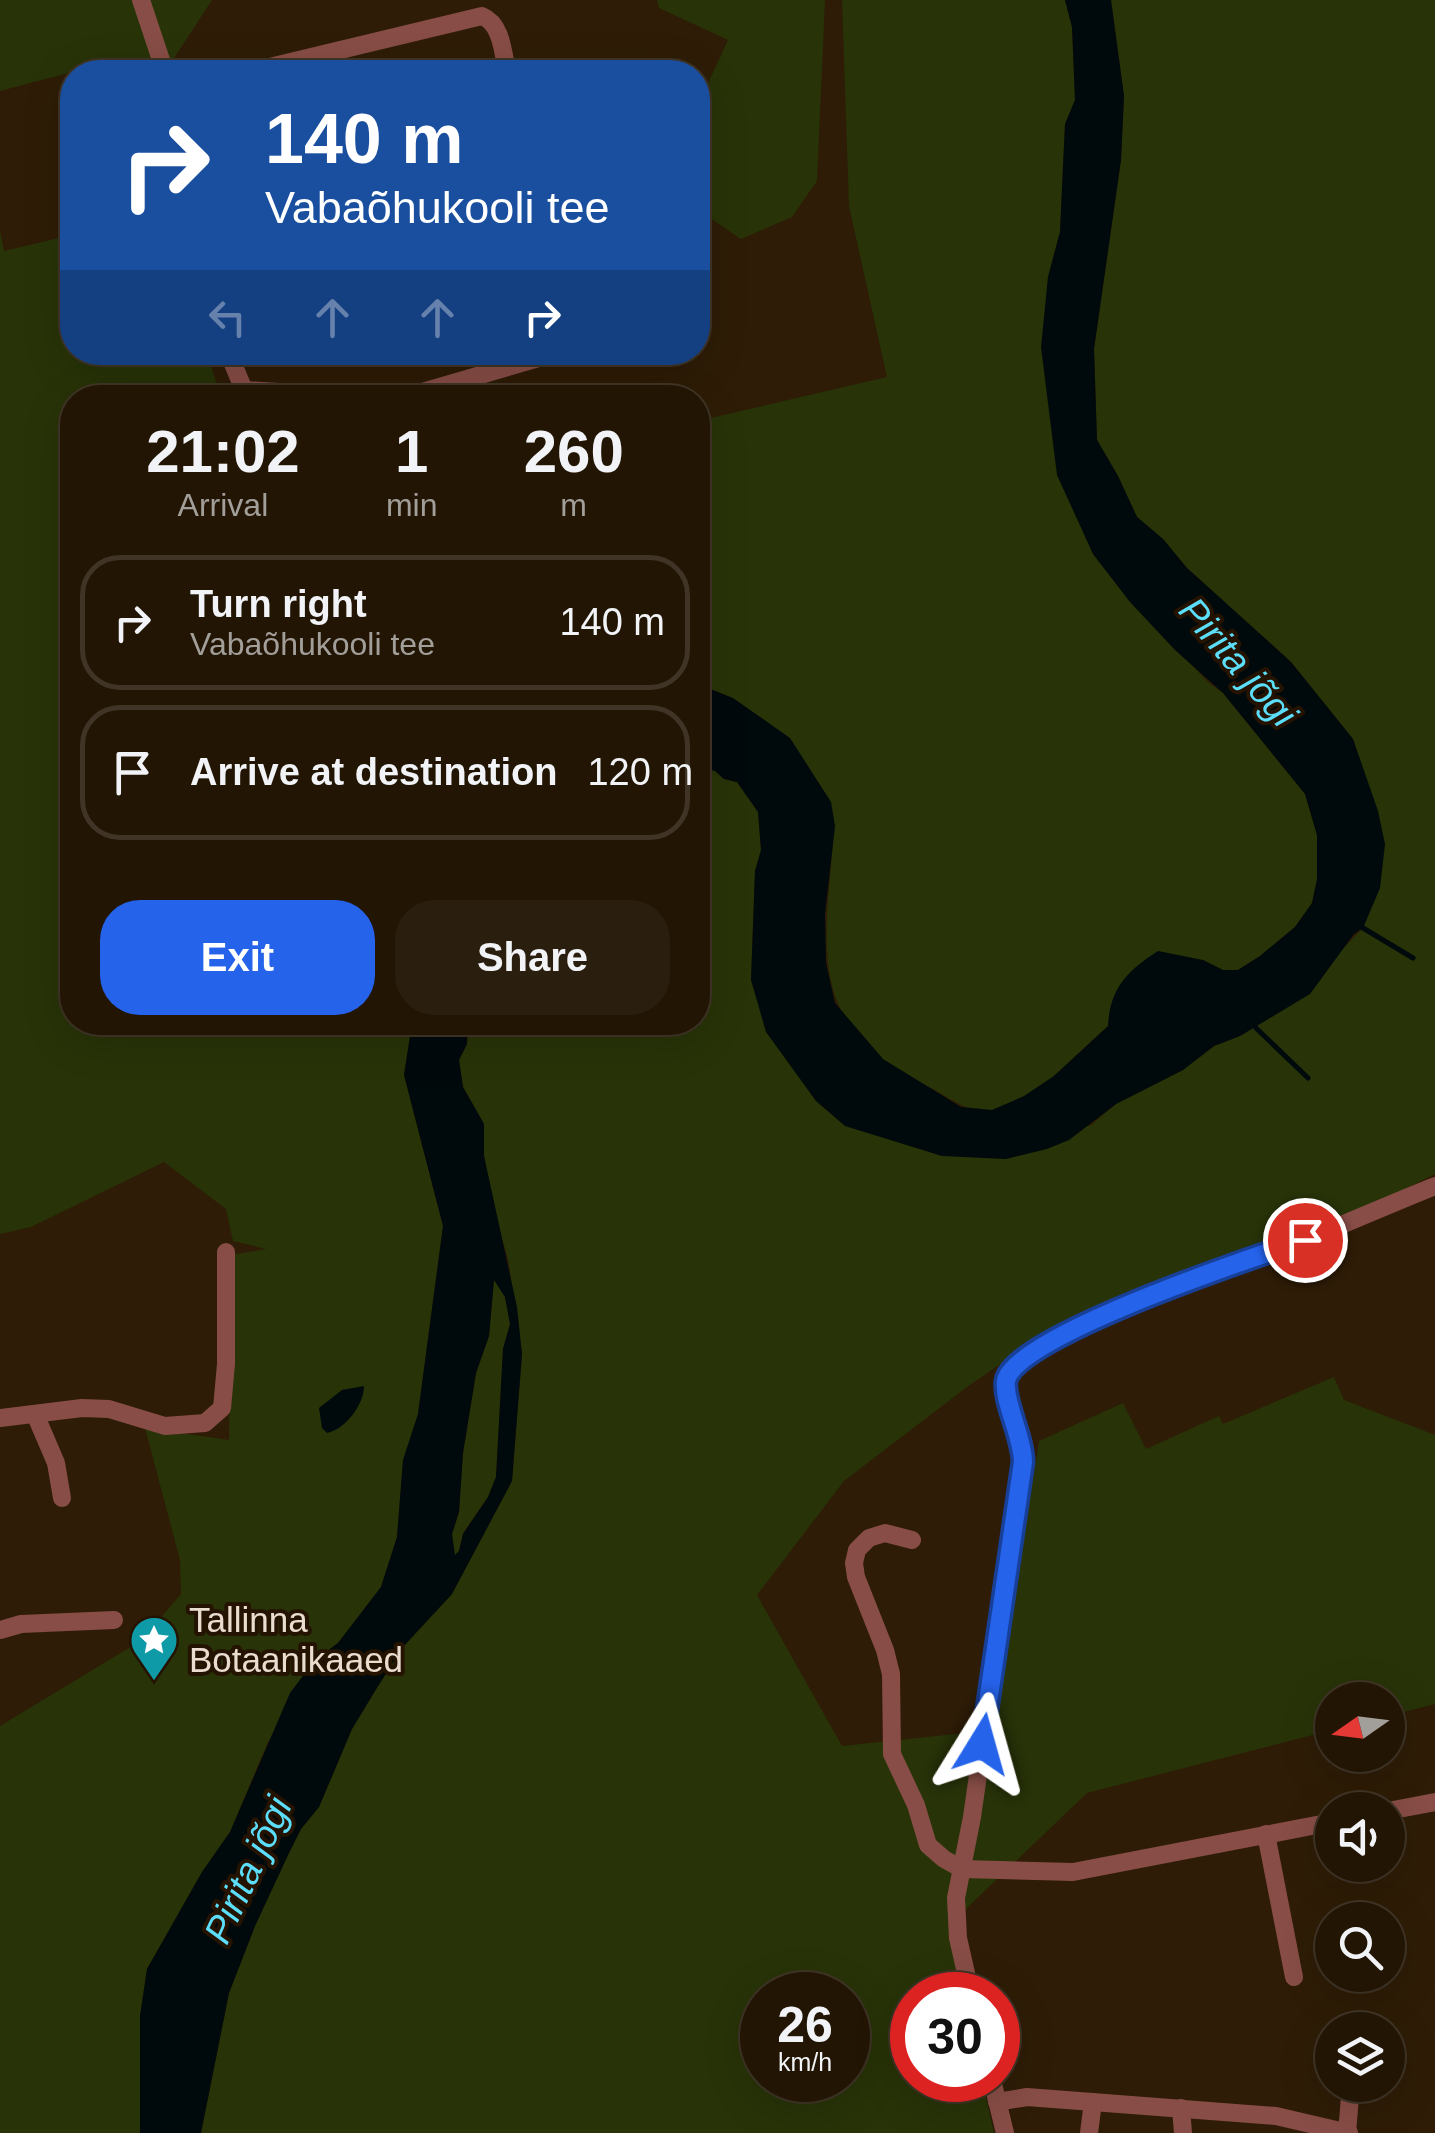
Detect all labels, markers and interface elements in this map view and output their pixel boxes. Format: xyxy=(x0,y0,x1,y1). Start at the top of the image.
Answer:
icon: right xyxy=(100,100,230,230)
text: 140 m xyxy=(265,100,463,178)
text: Vabaõhukooli tee xyxy=(265,182,609,233)
icon: left xyxy=(200,290,255,345)
icon: ahead xyxy=(305,290,360,345)
icon: ahead xyxy=(410,290,465,345)
icon: right xyxy=(515,290,570,345)
text: 21:02 xyxy=(146,418,300,485)
text: 1 xyxy=(395,418,428,485)
text: 260 xyxy=(524,418,624,485)
text: Arrival xyxy=(178,487,268,523)
text: min xyxy=(386,487,437,523)
text: m xyxy=(560,487,587,523)
text: Turn right xyxy=(190,583,367,625)
water label: Pirita jõgi xyxy=(1171,589,1306,736)
icon: right xyxy=(105,595,160,650)
text: 140 m xyxy=(559,601,665,643)
text: Vabaõhukooli tee xyxy=(190,626,435,662)
icon: arrive xyxy=(105,745,160,800)
text: Arrive at destination xyxy=(190,751,557,793)
text: 120 m xyxy=(587,751,693,793)
button: Exit xyxy=(100,900,375,1015)
button: Share xyxy=(395,900,670,1015)
pin xyxy=(1263,1198,1348,1283)
icon: arrive xyxy=(1278,1213,1333,1268)
place label: Tallinna Botaanikaaed xyxy=(189,1600,403,1679)
place icon: Tallinna Botaanikaaed xyxy=(128,1614,180,1682)
north arrow xyxy=(1315,1682,1405,1772)
map controls xyxy=(1315,1682,1405,2102)
position arrow xyxy=(930,1692,1034,1796)
water label: Pirita jõgi xyxy=(196,1789,301,1950)
button: sound xyxy=(1315,1792,1405,1882)
button: search xyxy=(1315,1902,1405,1992)
speed limit sign: 30 xyxy=(890,1972,1020,2102)
text: 26 xyxy=(777,1997,833,2053)
button: layers xyxy=(1315,2012,1405,2102)
text: km/h xyxy=(778,2048,832,2076)

